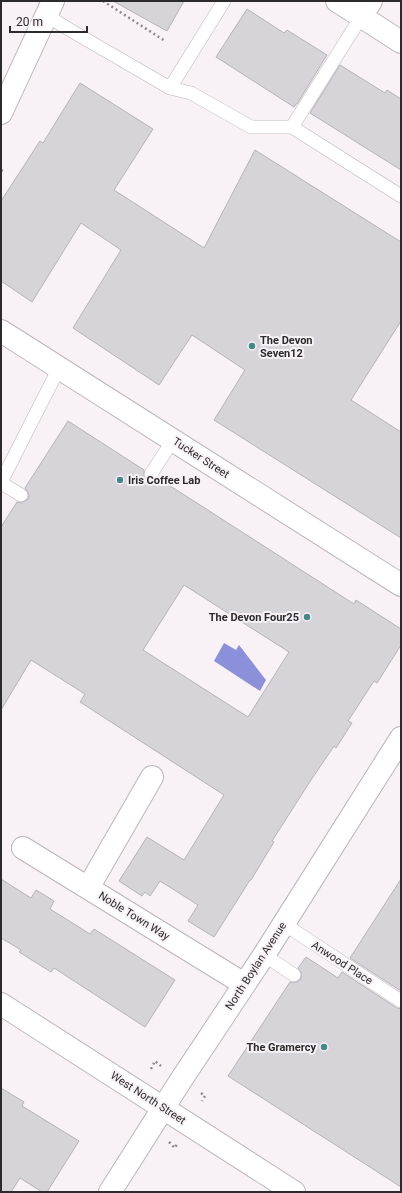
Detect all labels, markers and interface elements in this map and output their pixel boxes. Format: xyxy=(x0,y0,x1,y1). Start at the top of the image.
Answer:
scale bar xyxy=(10,8,87,34)
text: 20 m xyxy=(16,15,43,29)
place label: The Devon Seven12 xyxy=(260,334,313,360)
marker: The Devon Seven12 xyxy=(247,341,257,351)
street label: Tucker Street xyxy=(170,435,232,481)
place label: Iris Coffee Lab xyxy=(128,474,200,487)
marker: Iris Coffee Lab xyxy=(115,475,125,485)
place label: The Devon Four25 xyxy=(209,611,299,624)
marker: The Devon Four25 xyxy=(302,612,312,622)
street label: Noble Town Way xyxy=(96,889,173,943)
street label: North Boylan Avenue xyxy=(223,919,289,1012)
street label: Anwood Place xyxy=(309,938,375,988)
place label: The Gramercy xyxy=(246,1041,316,1054)
marker: The Gramercy xyxy=(319,1042,329,1052)
street label: West North Street xyxy=(108,1069,188,1127)

